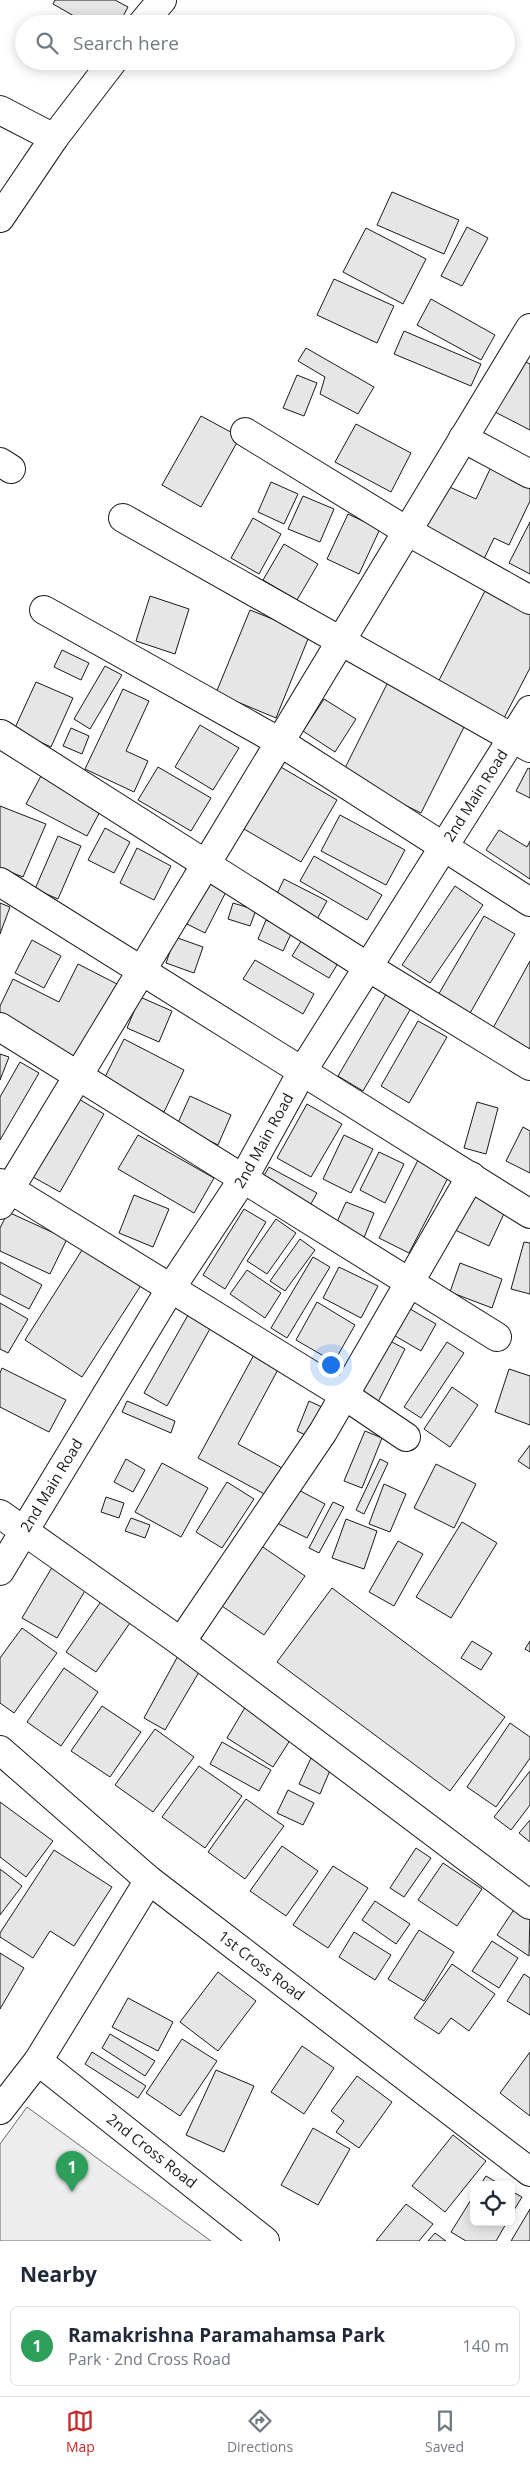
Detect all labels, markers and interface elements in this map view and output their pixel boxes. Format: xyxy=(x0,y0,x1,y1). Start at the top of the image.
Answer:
search box xyxy=(15,15,515,70)
icon: search xyxy=(33,29,61,57)
text: Search here xyxy=(73,30,179,56)
street label: 2nd Main Road xyxy=(439,745,512,845)
street label: 2nd Main Road xyxy=(229,1089,297,1191)
your location xyxy=(318,1352,344,1378)
street label: 2nd Main Road xyxy=(15,1435,87,1535)
street label: 1st Cross Road xyxy=(215,1926,309,2005)
street label: 2nd Cross Road xyxy=(103,2108,201,2192)
pin: 1 xyxy=(56,2151,88,2192)
map controls xyxy=(470,2181,515,2226)
button: locate xyxy=(470,2181,515,2226)
text: Nearby xyxy=(20,2260,97,2288)
text: Ramakrishna Paramahamsa Park xyxy=(68,2322,385,2348)
text: 1 xyxy=(32,2335,42,2357)
text: 140 m xyxy=(463,2335,509,2357)
text: Park · 2nd Cross Road xyxy=(68,2348,231,2370)
tab: Map xyxy=(66,2407,95,2456)
tab: Directions xyxy=(227,2407,293,2456)
tab: Saved xyxy=(425,2407,464,2456)

